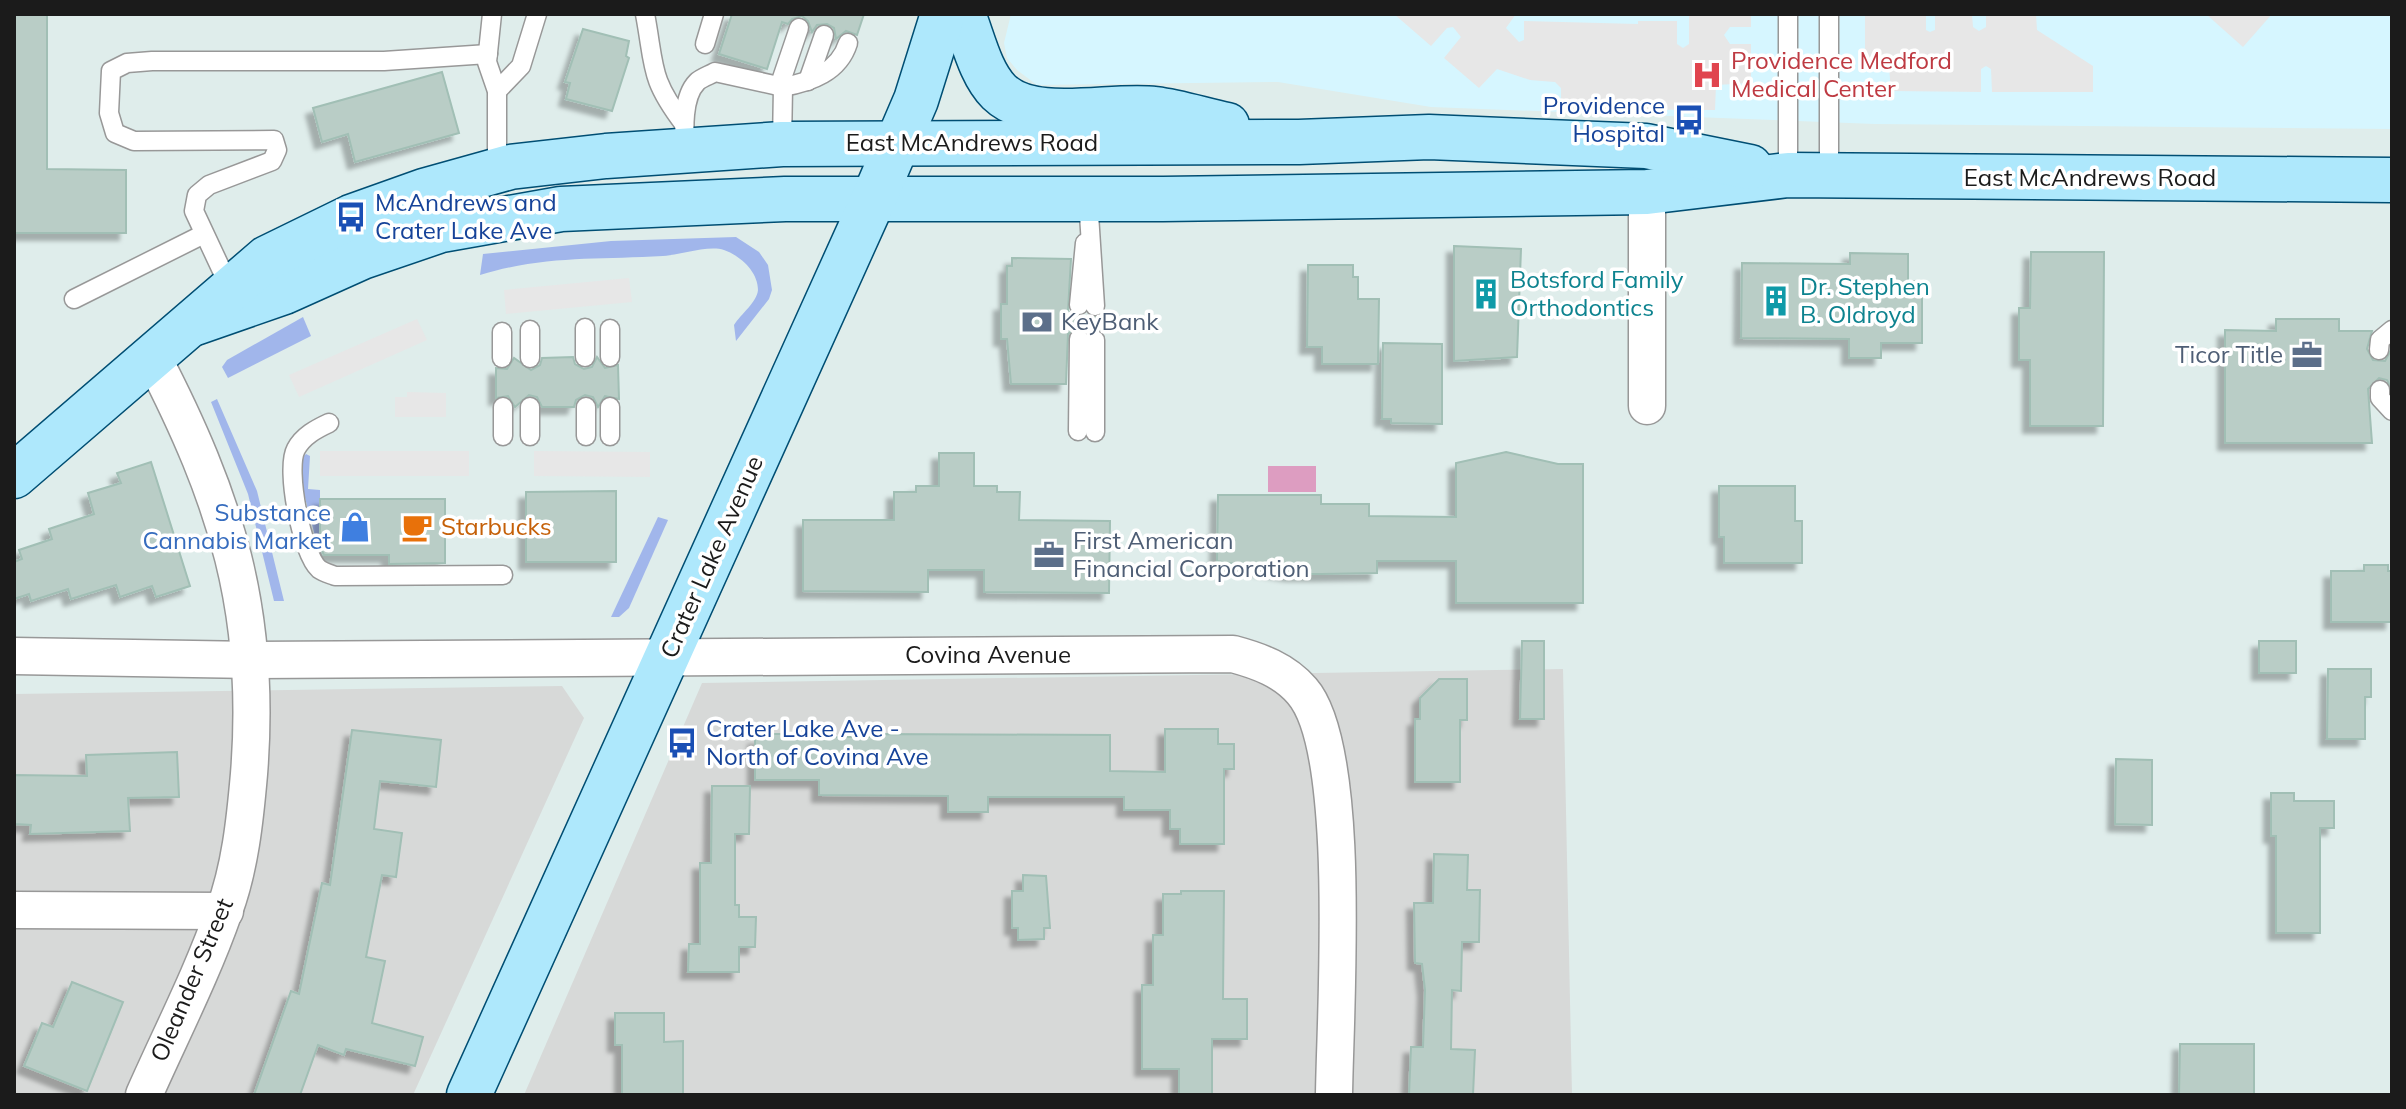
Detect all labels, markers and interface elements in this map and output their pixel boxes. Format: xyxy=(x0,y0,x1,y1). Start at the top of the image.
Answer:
place label: Providence Medford Medical Center xyxy=(1731,45,1952,103)
hospital icon: Providence Medford Medical Center xyxy=(1690,58,1724,92)
place label: Providence Hospital xyxy=(1543,90,1665,148)
bus stop icon: Providence Hospital xyxy=(1672,103,1706,137)
street label: East McAndrews Road xyxy=(846,127,1098,157)
street label: East McAndrews Road xyxy=(1964,162,2216,192)
place label: McAndrews and Crater Lake Ave xyxy=(375,187,557,245)
bus stop icon: McAndrews and Crater Lake Ave xyxy=(334,200,368,234)
place label: Botsford Family Orthodontics xyxy=(1510,264,1684,322)
place label: Dr. Stephen B. Oldroyd xyxy=(1800,271,1930,329)
building icon: Botsford Family Orthodontics xyxy=(1469,277,1503,311)
building icon: Dr. Stephen B. Oldroyd xyxy=(1759,284,1793,318)
bank icon: KeyBank xyxy=(1020,305,1054,339)
place label: KeyBank xyxy=(1061,306,1159,336)
office icon: Ticor Title xyxy=(2290,338,2324,372)
place label: Ticor Title xyxy=(2175,339,2283,369)
street label: Crater Lake Avenue xyxy=(653,451,769,662)
place label: Substance Cannabis Market xyxy=(143,497,331,555)
shop icon: Substance Cannabis Market xyxy=(338,510,372,544)
cafe icon: Starbucks xyxy=(400,510,434,544)
place label: Starbucks xyxy=(441,511,552,541)
place label: First American Financial Corporation xyxy=(1073,525,1310,583)
office icon: First American Financial Corporation xyxy=(1032,538,1066,572)
street label: Covina Avenue xyxy=(905,639,1071,669)
place label: Crater Lake Ave - North of Covina Ave xyxy=(706,713,929,771)
bus stop icon: Crater Lake Ave - North of Covina Ave xyxy=(665,726,699,760)
street label: Oleander Street xyxy=(143,893,239,1066)

